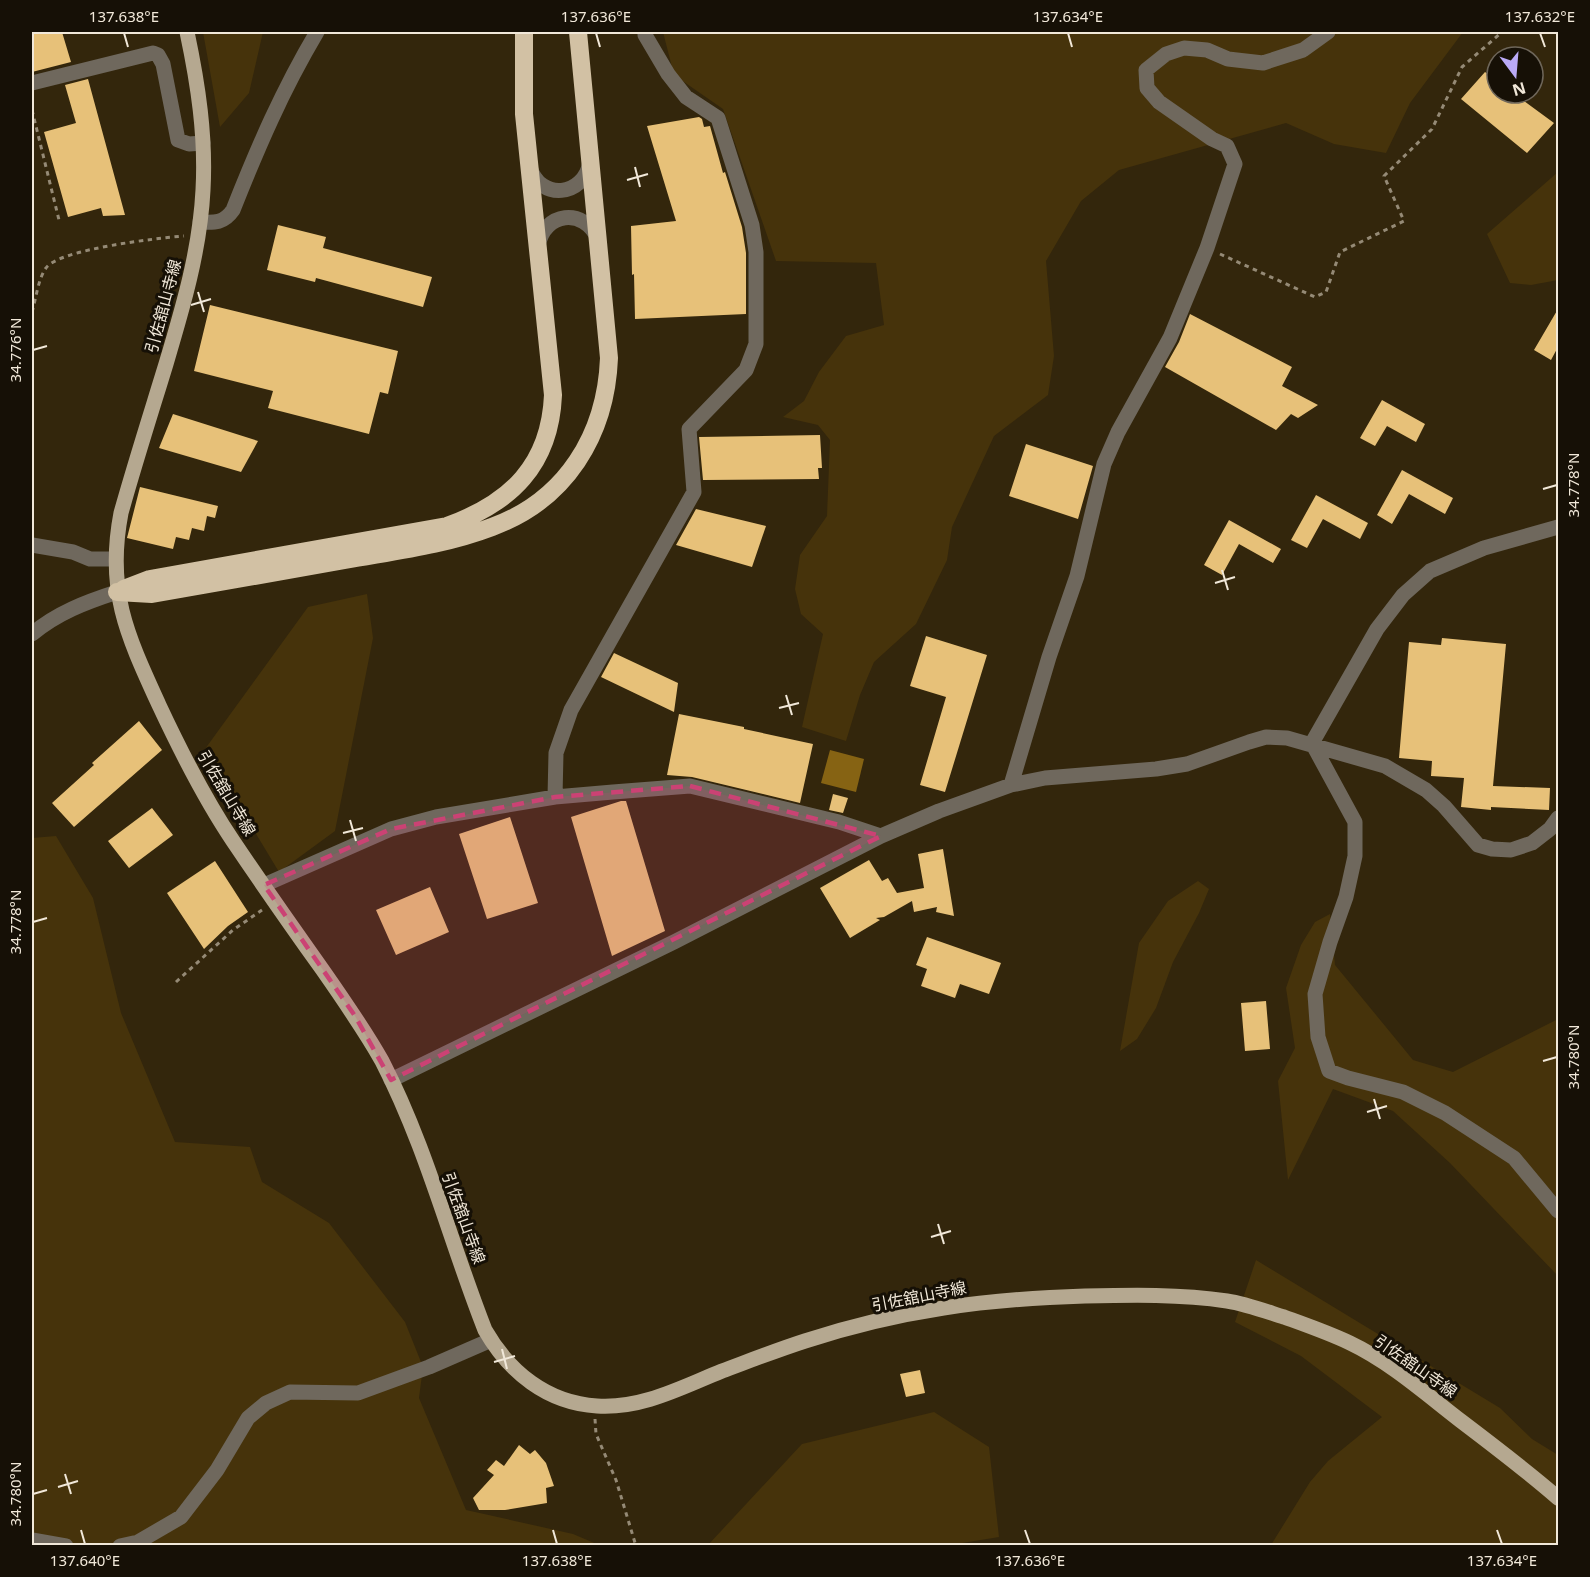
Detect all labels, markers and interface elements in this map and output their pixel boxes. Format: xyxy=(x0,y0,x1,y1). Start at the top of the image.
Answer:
text: 137.638°E xyxy=(89,6,159,26)
text: 137.636°E xyxy=(561,6,631,26)
text: 137.634°E xyxy=(1033,6,1103,26)
text: 137.632°E xyxy=(1505,6,1575,26)
north arrow xyxy=(1485,45,1545,105)
text: N xyxy=(1510,77,1528,102)
street label: 引佐舘山寺線 xyxy=(140,257,186,355)
text: 34.776°N xyxy=(5,318,25,382)
text: 34.778°N xyxy=(1563,453,1583,517)
street label: 引佐舘山寺線 xyxy=(193,746,261,840)
text: 34.778°N xyxy=(5,890,25,954)
text: 34.780°N xyxy=(1563,1025,1583,1089)
street label: 引佐舘山寺線 xyxy=(437,1169,491,1267)
street label: 引佐舘山寺線 xyxy=(870,1276,968,1316)
street label: 引佐舘山寺線 xyxy=(1370,1329,1462,1403)
text: 34.780°N xyxy=(5,1462,25,1526)
text: 137.640°E xyxy=(50,1550,120,1570)
text: 137.638°E xyxy=(522,1550,592,1570)
text: 137.636°E xyxy=(995,1550,1065,1570)
text: 137.634°E xyxy=(1467,1550,1537,1570)

